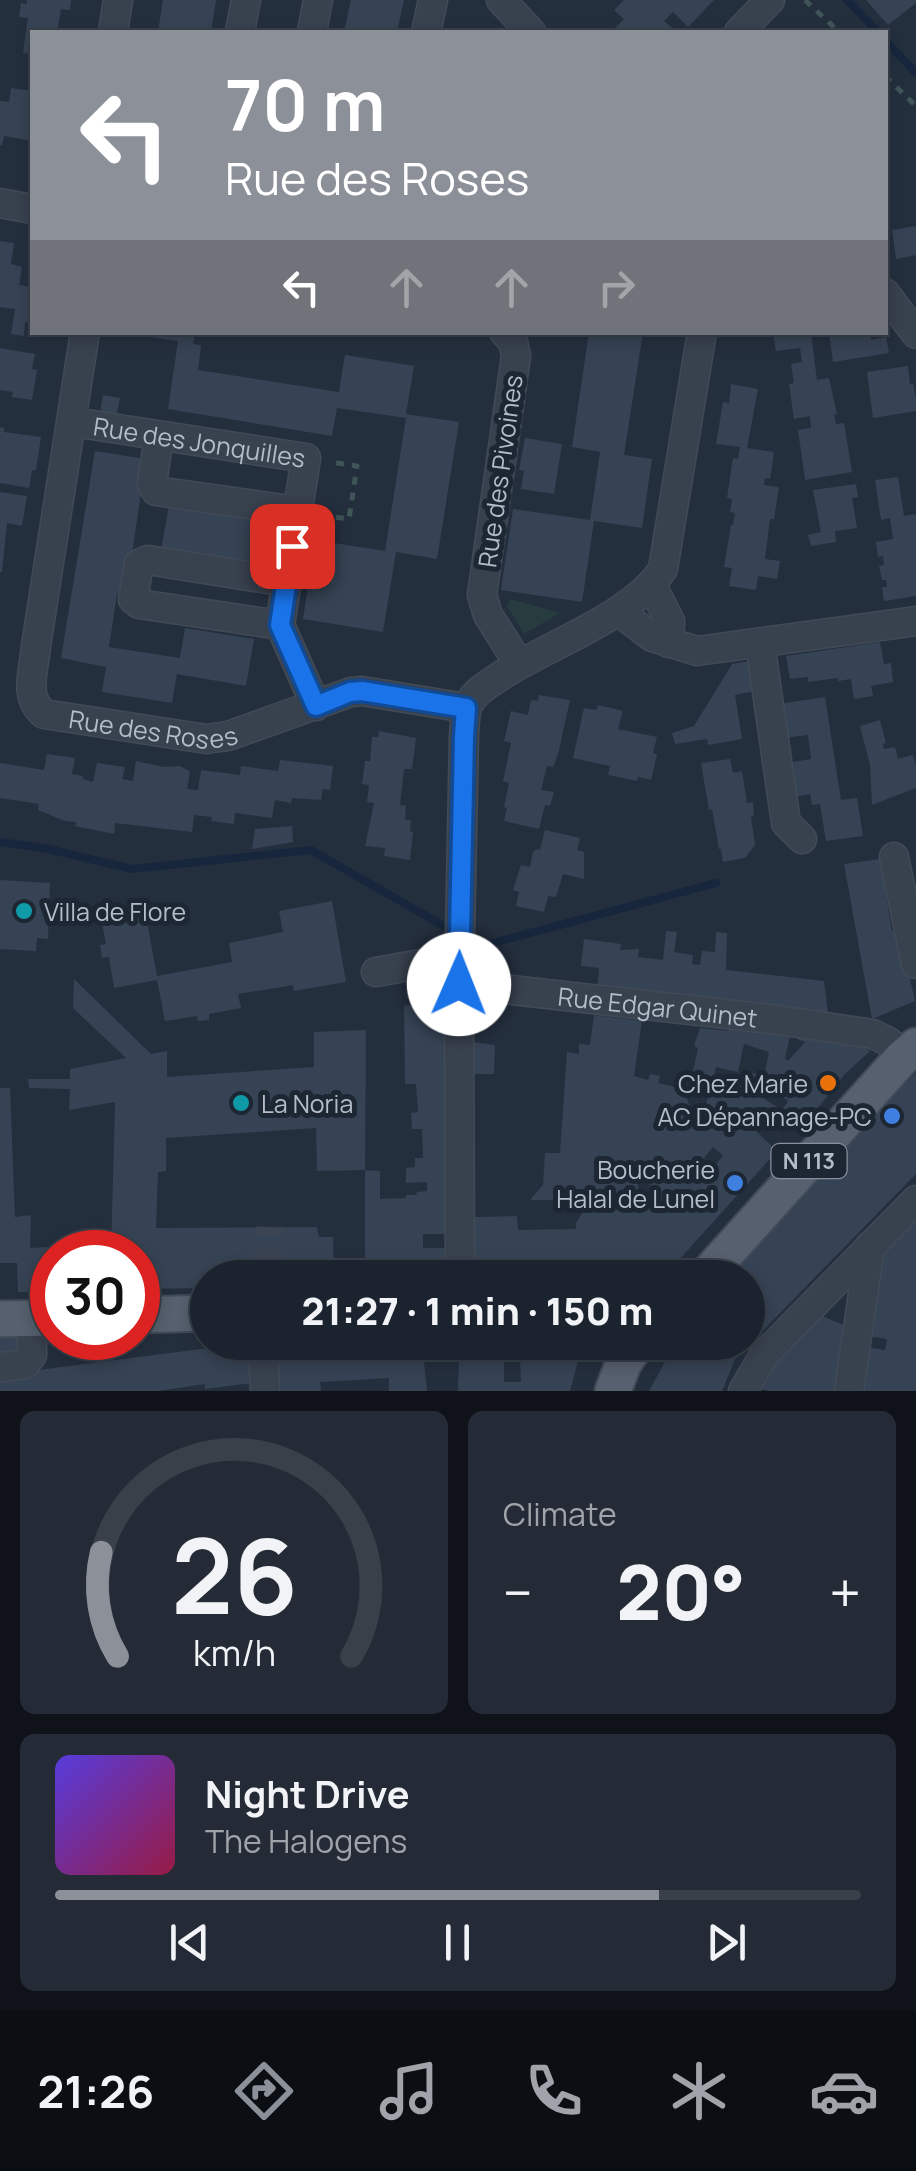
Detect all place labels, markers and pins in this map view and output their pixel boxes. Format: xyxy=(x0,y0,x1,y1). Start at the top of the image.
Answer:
pin xyxy=(250,504,335,589)
place label: Villa de Flore xyxy=(44,894,186,929)
marker: Villa de Flore xyxy=(13,900,35,922)
place label: Chez Marie xyxy=(678,1066,808,1101)
marker: Chez Marie xyxy=(817,1072,839,1094)
place label: La Noria xyxy=(261,1086,353,1121)
marker: La Noria xyxy=(230,1092,252,1114)
place label: AC Dépannage-PC xyxy=(658,1099,872,1134)
marker: AC Dépannage-PC xyxy=(881,1105,903,1127)
place label: Boucherie Halal de Lunel xyxy=(556,1152,715,1216)
marker: Boucherie Halal de Lunel xyxy=(724,1172,746,1194)

